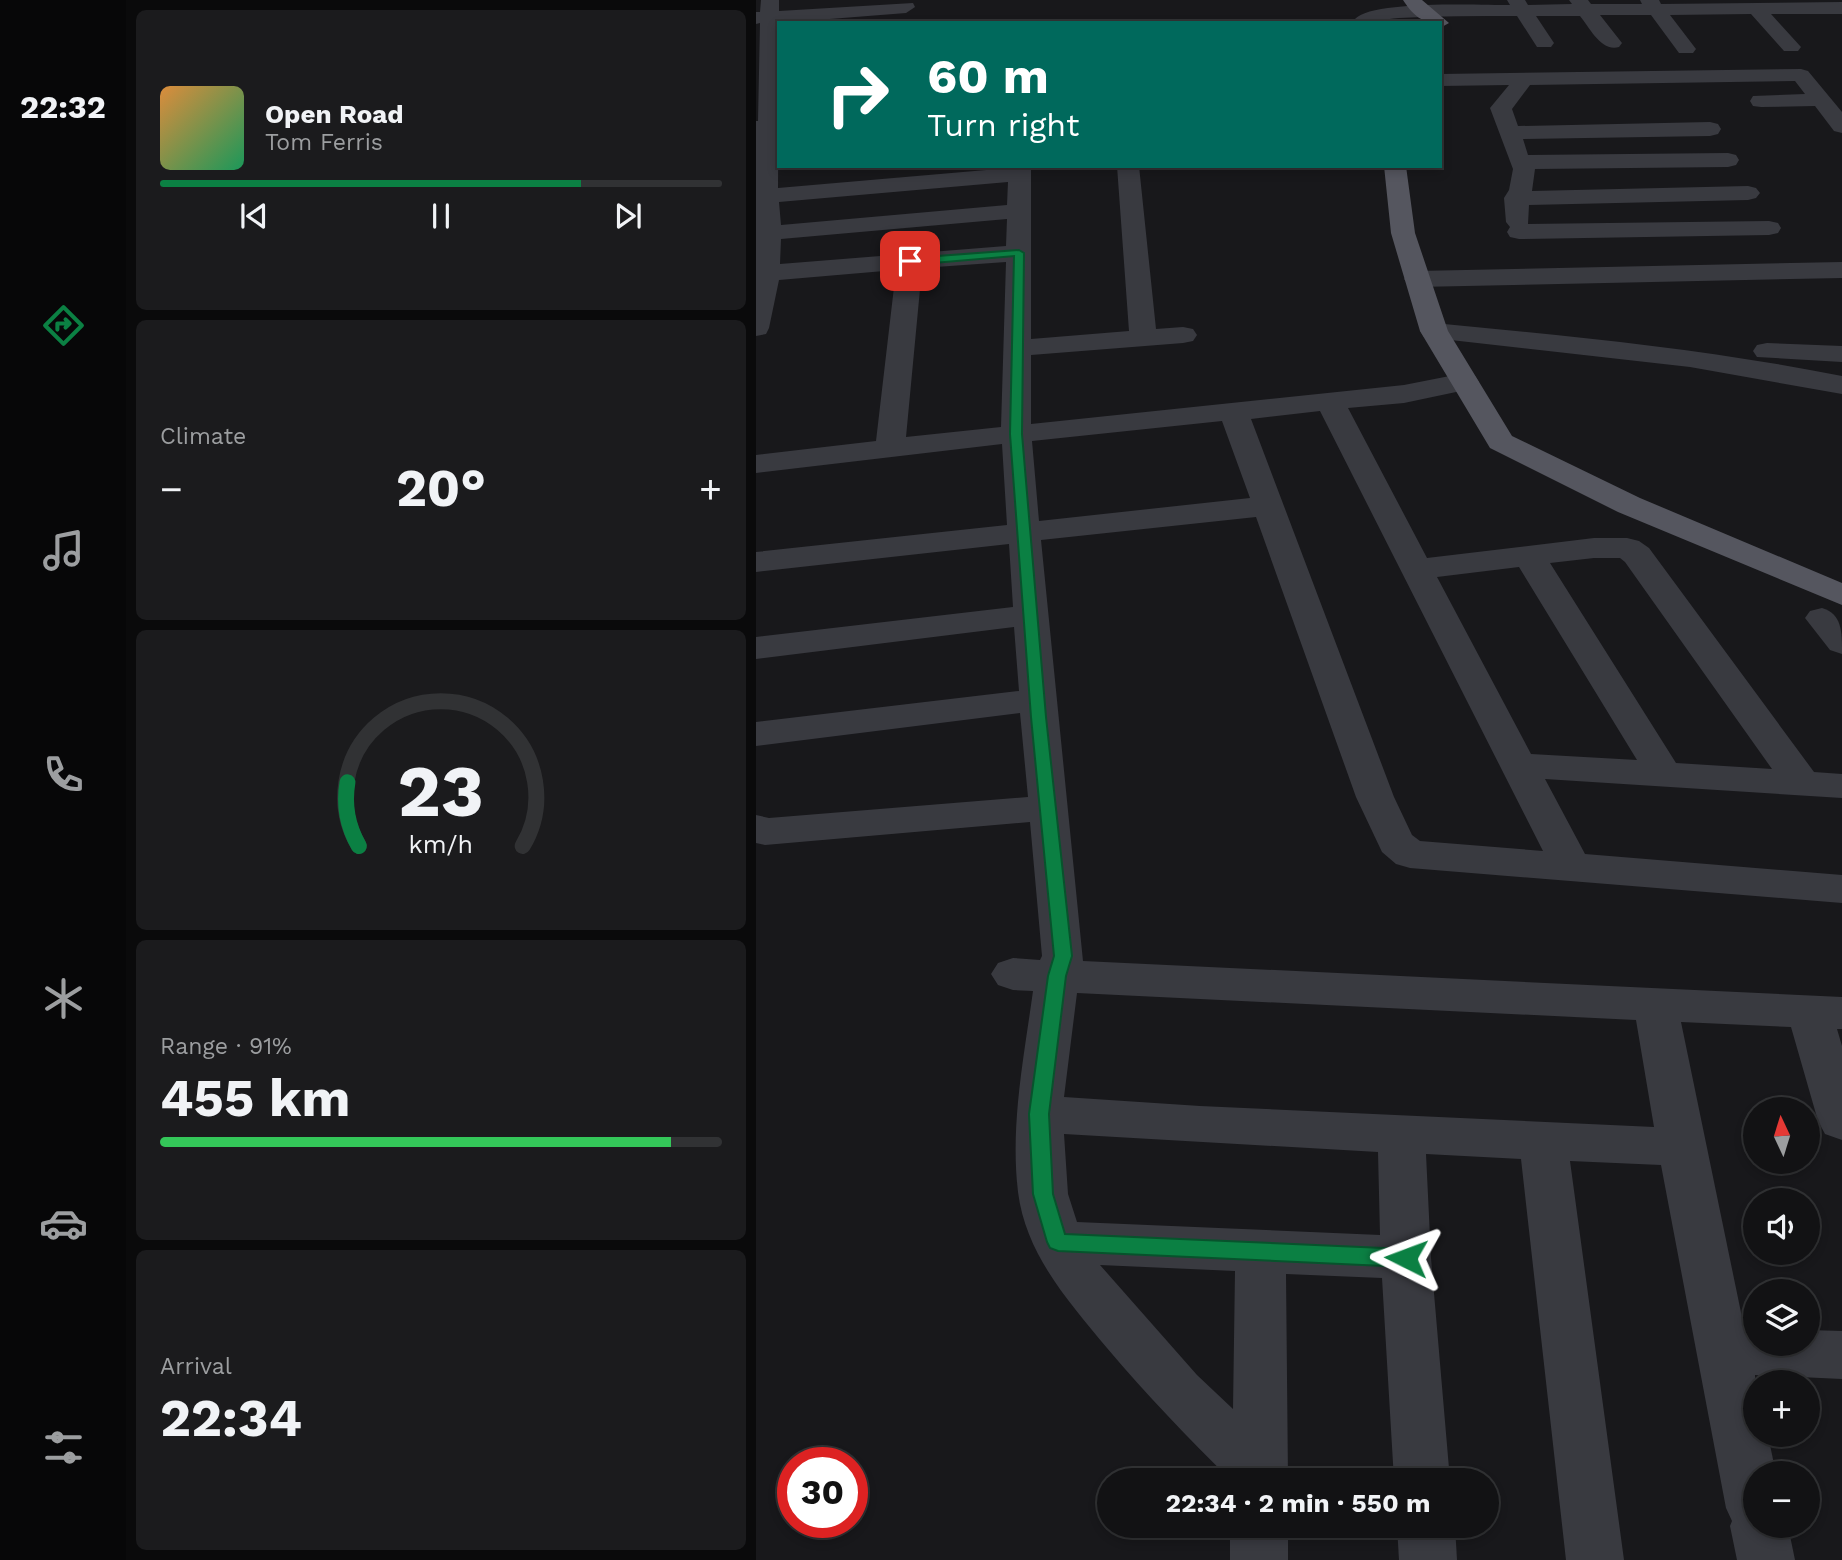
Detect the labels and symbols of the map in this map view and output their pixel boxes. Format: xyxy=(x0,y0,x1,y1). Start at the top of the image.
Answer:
pin xyxy=(880,231,940,291)
north arrow xyxy=(1743,1097,1820,1174)
position arrow xyxy=(1369,1221,1443,1295)
speed limit sign: 30 xyxy=(777,1447,868,1538)

